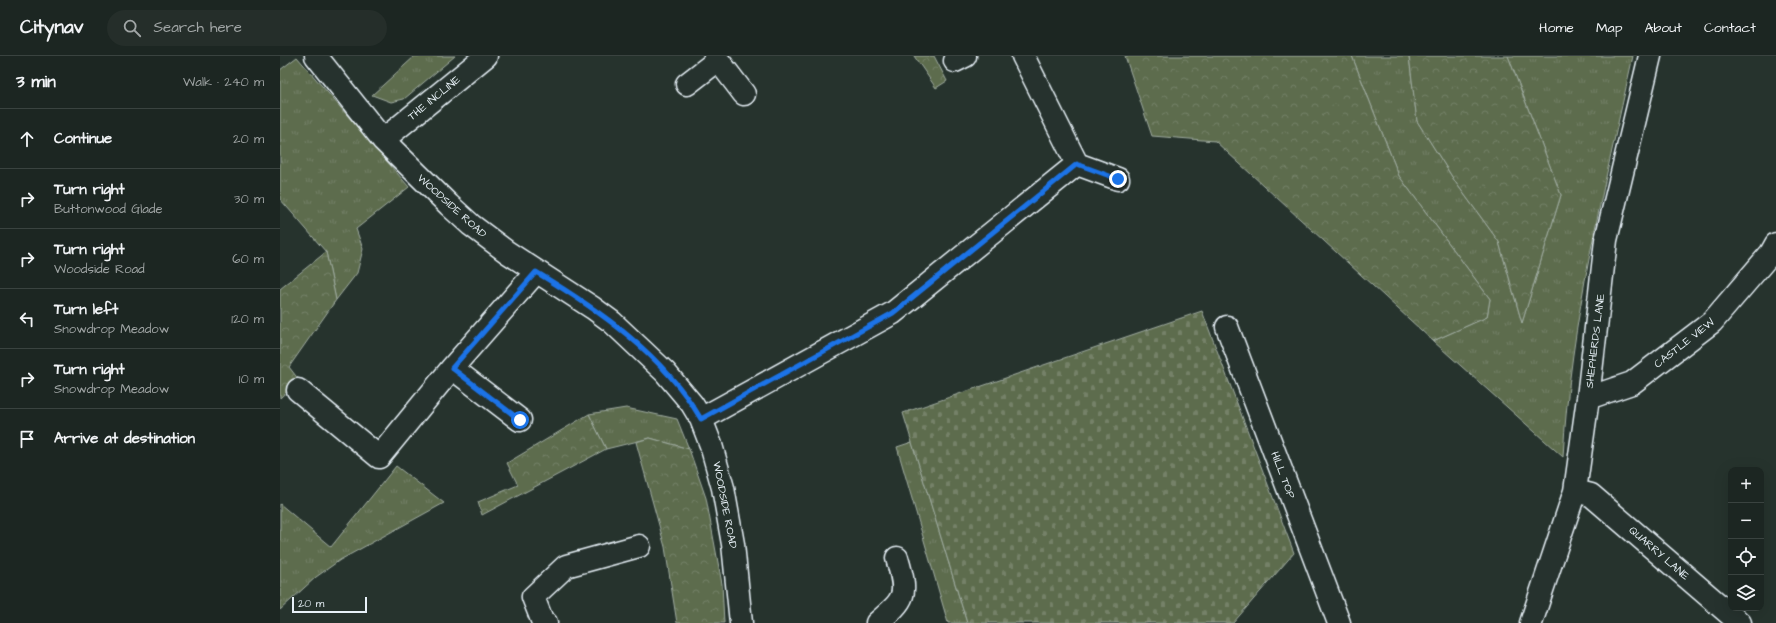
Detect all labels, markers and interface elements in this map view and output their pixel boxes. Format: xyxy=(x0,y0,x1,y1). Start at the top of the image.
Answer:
search box xyxy=(107,10,387,46)
text: Citynav xyxy=(20,14,83,41)
icon: search xyxy=(121,17,143,39)
text: Search here xyxy=(153,17,242,38)
text: Home xyxy=(1539,18,1574,38)
text: Map xyxy=(1596,18,1622,38)
text: About xyxy=(1644,18,1682,38)
text: Contact xyxy=(1704,18,1756,38)
text: 3 min xyxy=(16,70,56,94)
street label: THE INCLINE xyxy=(405,72,464,124)
text: Walk · 240 m xyxy=(183,73,264,91)
icon: ahead xyxy=(16,128,38,150)
text: Continue xyxy=(54,128,112,149)
text: 20 m xyxy=(233,130,264,148)
route end xyxy=(1109,170,1127,188)
street label: WOODSIDE ROAD xyxy=(414,171,490,241)
text: Turn right xyxy=(54,179,125,200)
icon: right xyxy=(16,188,38,210)
text: 30 m xyxy=(234,190,264,208)
text: Buttonwood Glade xyxy=(54,200,163,218)
text: Turn right xyxy=(54,239,125,260)
icon: right xyxy=(16,248,38,270)
text: 60 m xyxy=(232,250,264,268)
text: Woodside Road xyxy=(54,260,145,278)
street label: SHEPHERDS LANE xyxy=(1582,292,1608,389)
text: Turn left xyxy=(54,299,118,320)
icon: left xyxy=(16,308,38,330)
text: 120 m xyxy=(231,310,264,328)
street label: CASTLE VIEW xyxy=(1651,314,1718,371)
text: Snowdrop Meadow xyxy=(54,320,169,338)
text: Turn right xyxy=(54,359,125,380)
icon: right xyxy=(16,368,38,390)
text: 10 m xyxy=(239,370,264,388)
text: Snowdrop Meadow xyxy=(54,380,169,398)
route start xyxy=(511,411,529,429)
icon: arrive xyxy=(16,428,38,450)
text: Arrive at destination xyxy=(54,428,195,449)
street label: HILL TOP xyxy=(1267,449,1299,501)
street label: WOODSIDE ROAD xyxy=(709,460,741,550)
map controls xyxy=(1728,467,1764,611)
button: + xyxy=(1728,467,1764,503)
button: − xyxy=(1728,503,1764,539)
street label: QUARRY LANE xyxy=(1626,523,1693,584)
button: locate xyxy=(1728,539,1764,575)
button: layers xyxy=(1728,575,1764,611)
scale bar xyxy=(292,595,367,614)
text: 20 m xyxy=(298,596,324,611)

